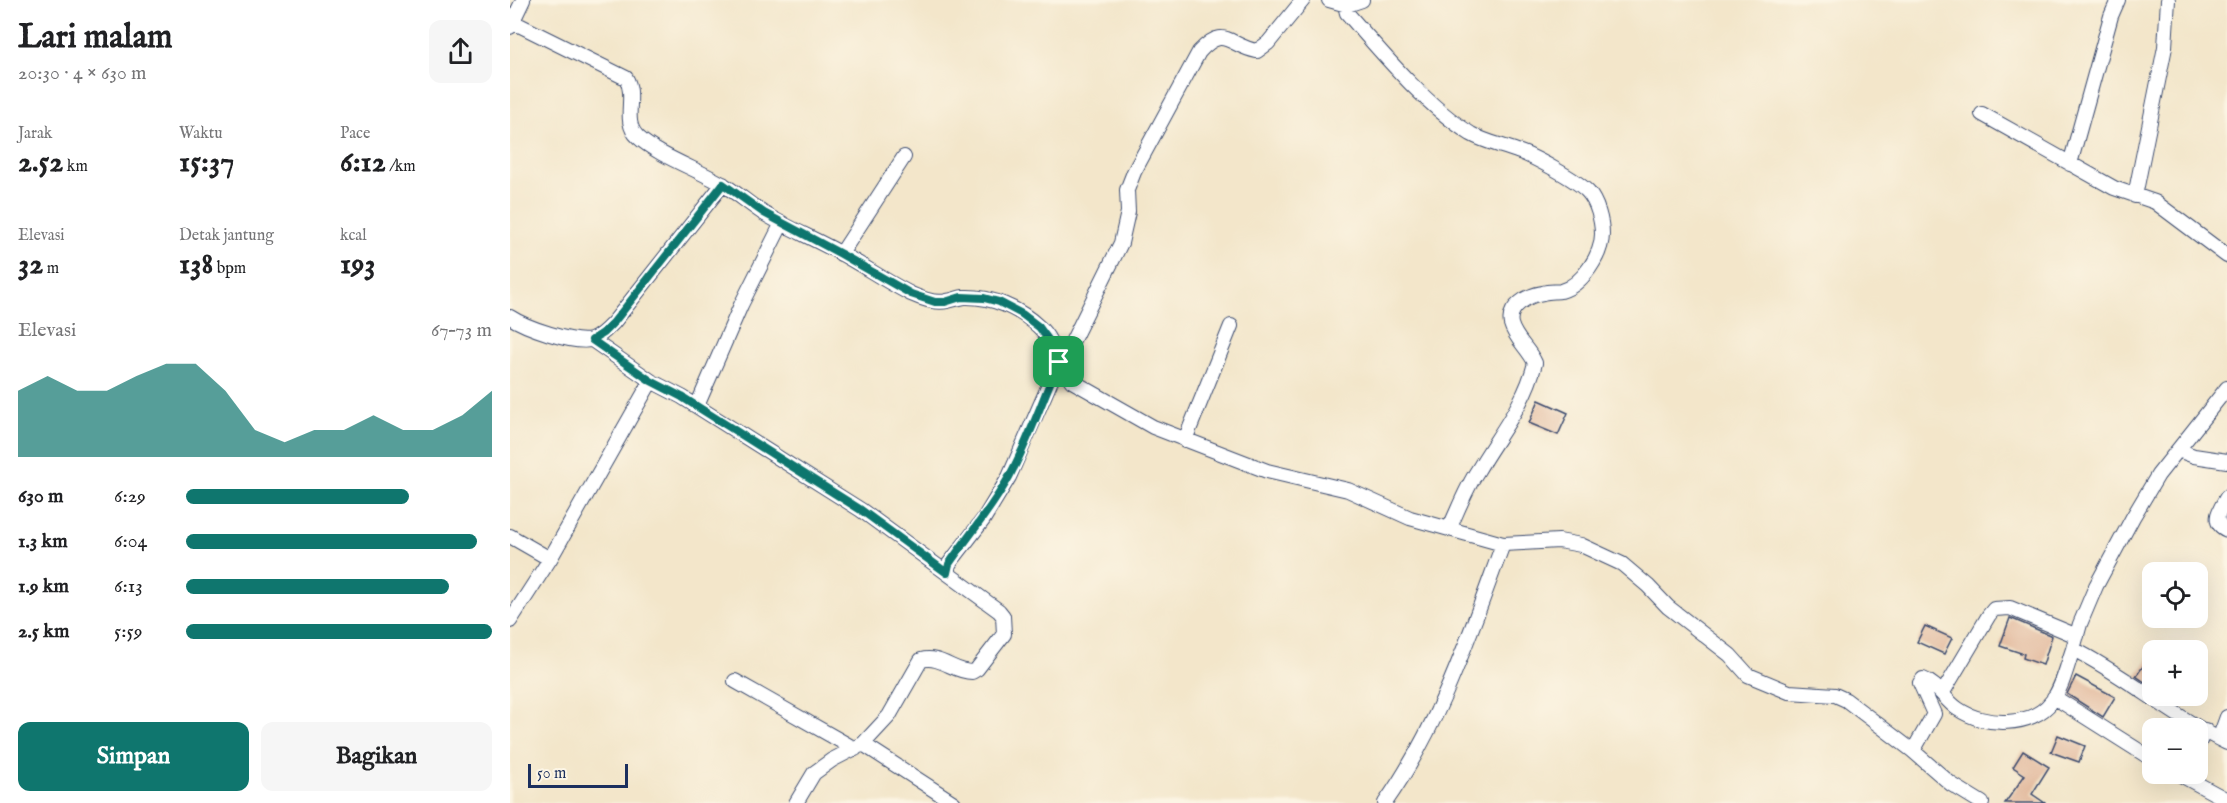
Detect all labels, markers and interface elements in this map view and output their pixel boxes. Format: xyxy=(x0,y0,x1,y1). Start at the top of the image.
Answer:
text: Lari malam xyxy=(18,17,172,59)
button: share xyxy=(429,20,492,83)
text: 20:30 · 4 × 630 m xyxy=(18,61,147,86)
text: Jarak xyxy=(18,124,52,144)
text: Waktu xyxy=(179,124,223,144)
text: Pace xyxy=(340,124,370,144)
text: 2.52 xyxy=(18,144,63,182)
text: 15:37 xyxy=(179,144,234,182)
text: 6:12 xyxy=(340,144,386,182)
text: km xyxy=(63,157,88,177)
text: /km xyxy=(386,157,416,177)
text: Elevasi xyxy=(18,226,65,246)
text: Detak jantung xyxy=(179,226,274,246)
text: kcal xyxy=(340,226,367,246)
text: 32 xyxy=(18,246,43,284)
text: 138 xyxy=(179,246,213,284)
text: 193 xyxy=(340,246,375,284)
text: m xyxy=(43,259,59,279)
text: bpm xyxy=(213,259,246,279)
text: Elevasi xyxy=(18,318,76,343)
text: 67–73 m xyxy=(431,318,492,343)
pin xyxy=(1033,336,1084,387)
icon: arrive xyxy=(1042,345,1075,378)
text: 630 m xyxy=(18,484,64,509)
text: 6:29 xyxy=(114,484,146,509)
text: 1.3 km xyxy=(18,529,68,554)
text: 6:04 xyxy=(114,529,147,554)
map controls xyxy=(2142,562,2208,784)
button: locate xyxy=(2142,562,2208,628)
text: 1.9 km xyxy=(18,574,69,599)
text: 6:13 xyxy=(114,574,143,599)
text: 2.5 km xyxy=(18,619,69,644)
text: 5:59 xyxy=(114,619,143,644)
button: + xyxy=(2142,640,2208,706)
button: − xyxy=(2142,718,2208,784)
button: Simpan xyxy=(18,722,249,791)
button: Bagikan xyxy=(261,722,492,791)
scale bar xyxy=(528,761,628,788)
text: 50 m xyxy=(537,764,566,784)

